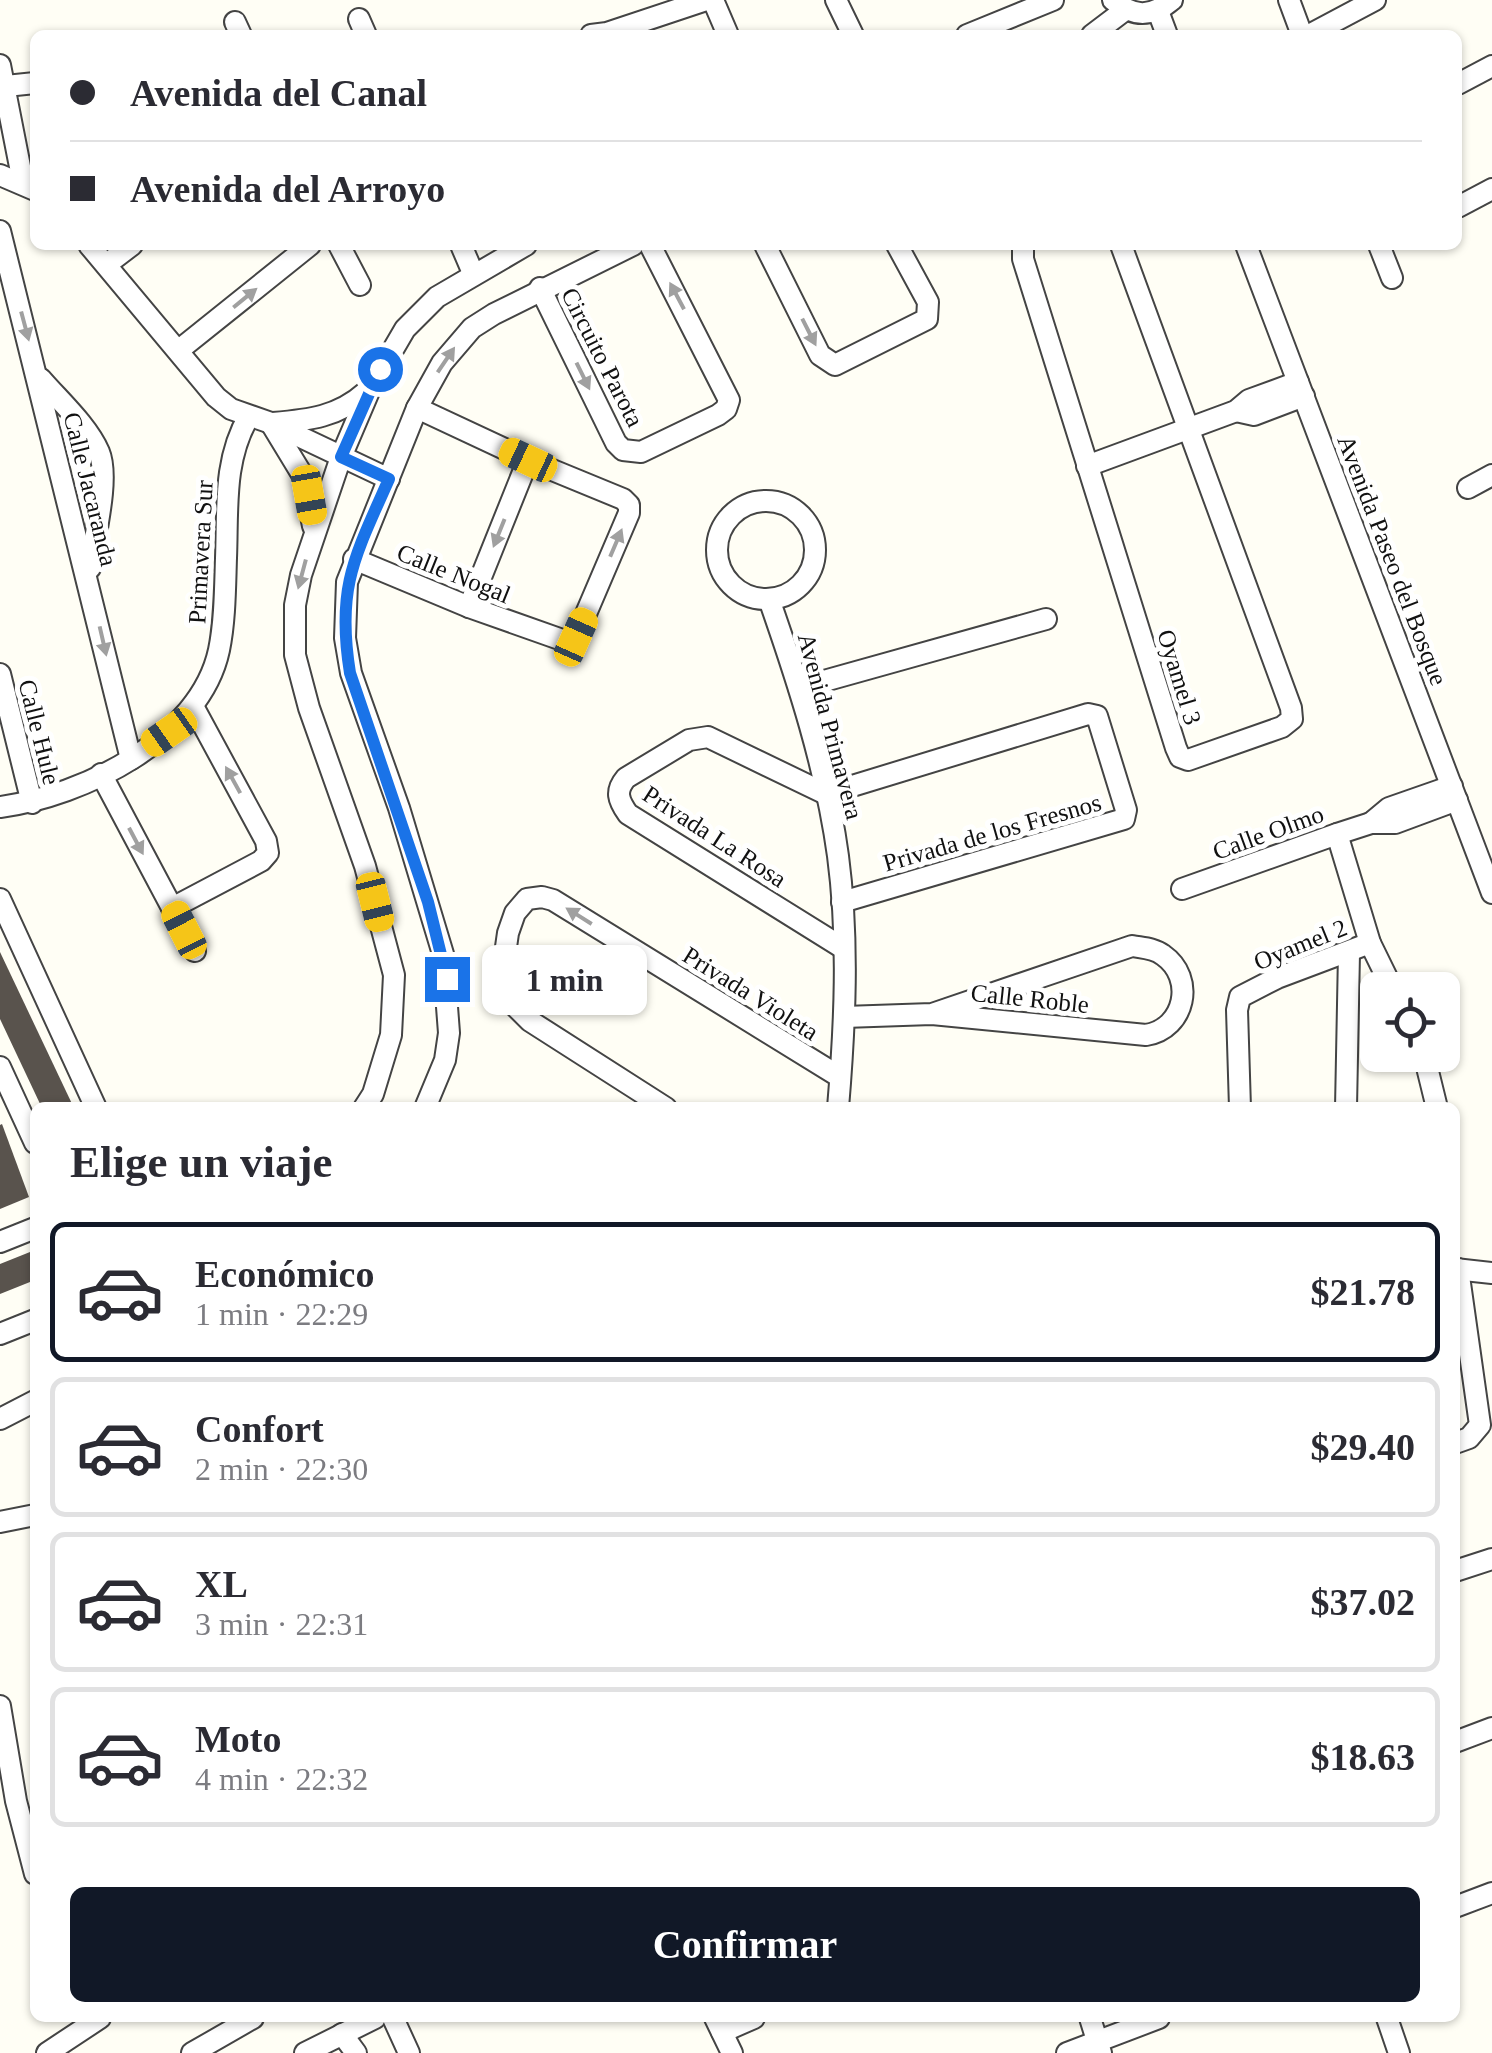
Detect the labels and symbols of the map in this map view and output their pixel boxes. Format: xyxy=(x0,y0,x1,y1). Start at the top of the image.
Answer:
one-way arrow xyxy=(669,282,686,310)
street label: Circuito Parota xyxy=(556,283,649,431)
one-way arrow xyxy=(232,288,258,309)
one-way arrow xyxy=(17,311,33,342)
one-way arrow xyxy=(800,318,817,347)
route start xyxy=(358,347,403,392)
one-way arrow xyxy=(435,347,455,374)
one-way arrow xyxy=(574,361,591,390)
street label: Calle Jacaranda xyxy=(58,409,123,569)
street label: Avenida Paseo del Bosque xyxy=(1332,431,1453,689)
car xyxy=(494,434,562,486)
car xyxy=(289,463,329,527)
street label: Primavera Sur xyxy=(183,479,218,624)
one-way arrow xyxy=(490,519,506,549)
one-way arrow xyxy=(608,528,624,558)
street label: Calle Nogal xyxy=(393,538,515,608)
one-way arrow xyxy=(294,559,310,590)
car xyxy=(550,603,602,671)
one-way arrow xyxy=(96,626,111,657)
street label: Oyamel 3 xyxy=(1152,626,1207,728)
street label: Avenida Primavera xyxy=(793,630,868,822)
street label: Calle Hule xyxy=(13,677,66,788)
car xyxy=(136,703,202,761)
one-way arrow xyxy=(224,765,241,794)
street label: Privada La Rosa xyxy=(638,780,791,893)
street label: Privada de los Fresnos xyxy=(880,788,1104,877)
street label: Calle Olmo xyxy=(1209,800,1327,865)
one-way arrow xyxy=(127,827,145,855)
car xyxy=(353,869,397,935)
car xyxy=(157,896,211,964)
one-way arrow xyxy=(565,908,593,925)
street label: Oyamel 2 xyxy=(1250,914,1351,975)
street label: Privada Violeta xyxy=(678,941,823,1046)
callout: 1 min xyxy=(482,944,647,1014)
route end xyxy=(425,957,470,1002)
street label: Calle Roble xyxy=(969,979,1090,1018)

